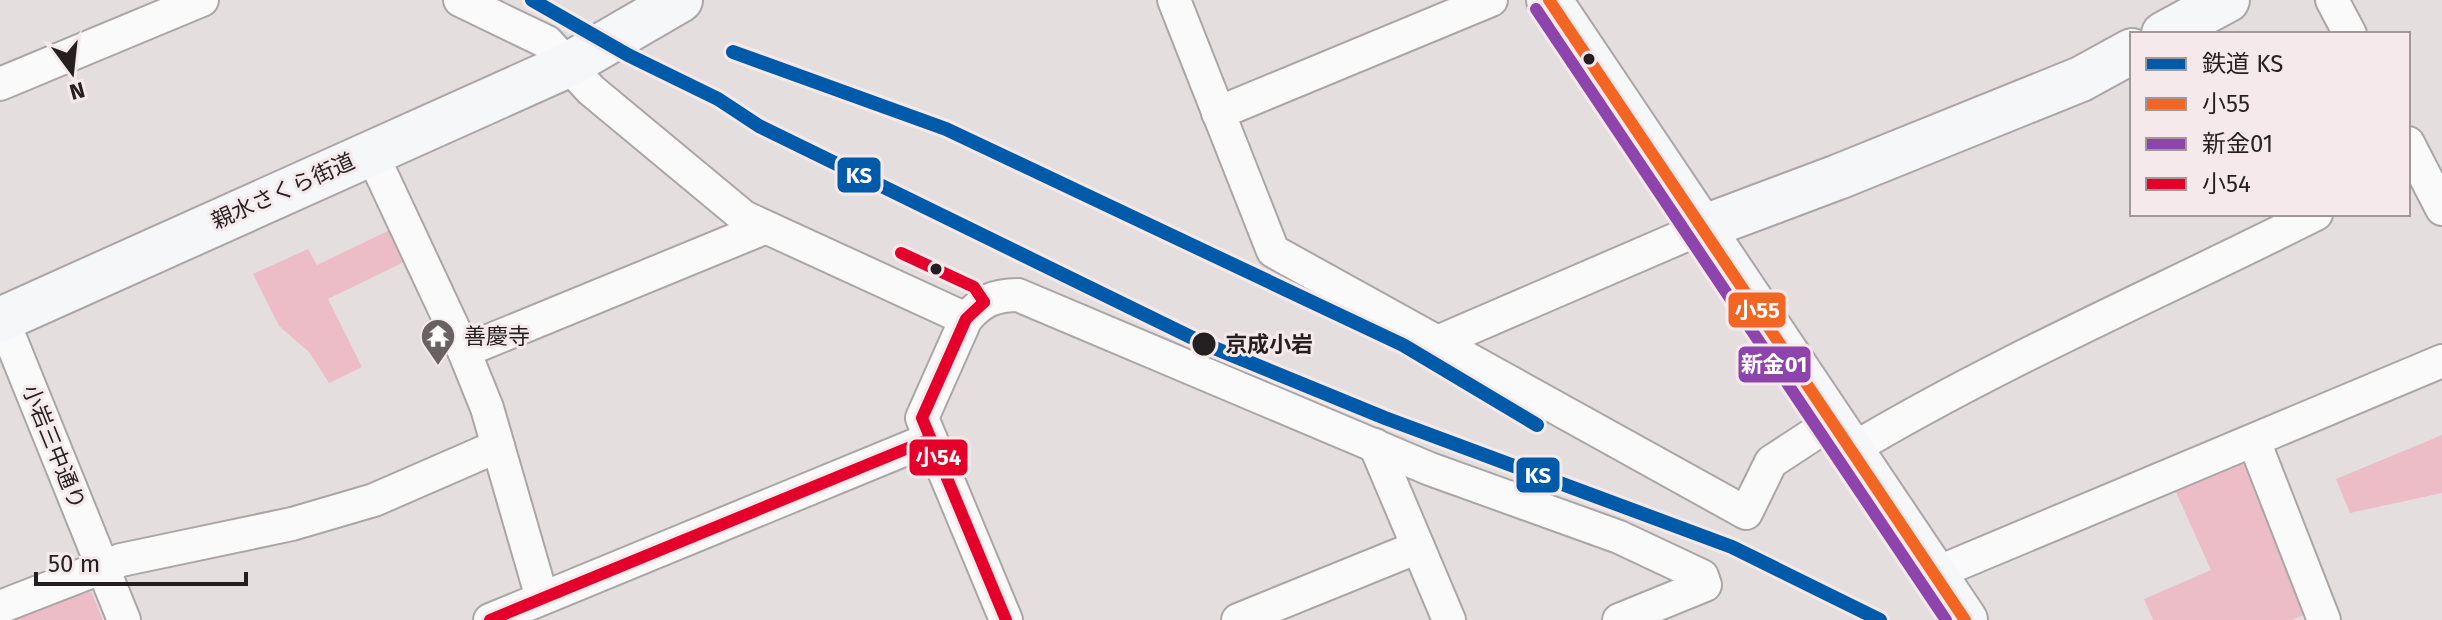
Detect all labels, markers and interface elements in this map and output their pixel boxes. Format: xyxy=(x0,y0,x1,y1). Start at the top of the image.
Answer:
north arrow xyxy=(32,32,112,112)
legend xyxy=(2130,32,2410,216)
text: 鉄道 KS xyxy=(2202,50,2283,78)
unlabelled marker xyxy=(1581,51,1597,67)
text: N xyxy=(67,76,88,106)
text: 小55 xyxy=(2202,90,2250,118)
text: 新金01 xyxy=(2202,130,2273,158)
street label: 親水さくら街道 xyxy=(207,147,359,235)
line badge: KS xyxy=(836,156,882,194)
text: KS xyxy=(846,162,873,189)
text: 小54 xyxy=(2202,170,2251,198)
unlabelled marker xyxy=(928,261,944,277)
line badge: 小55 xyxy=(1727,291,1787,329)
text: 小55 xyxy=(1734,297,1780,324)
temple icon: 善慶寺 xyxy=(419,317,457,367)
place label: 善慶寺 xyxy=(464,323,530,350)
marker: 京成小岩 xyxy=(1190,330,1218,358)
place label: 京成小岩 xyxy=(1225,331,1313,358)
line badge: 新金01 xyxy=(1737,345,1812,384)
text: 新金01 xyxy=(1741,351,1807,378)
street label: 小岩三中通り xyxy=(17,381,91,513)
line badge: 小54 xyxy=(908,438,969,477)
text: 小54 xyxy=(915,444,961,471)
line badge: KS xyxy=(1515,456,1561,494)
text: KS xyxy=(1525,462,1552,489)
scale bar xyxy=(36,536,246,586)
text: 50 m xyxy=(48,550,100,578)

